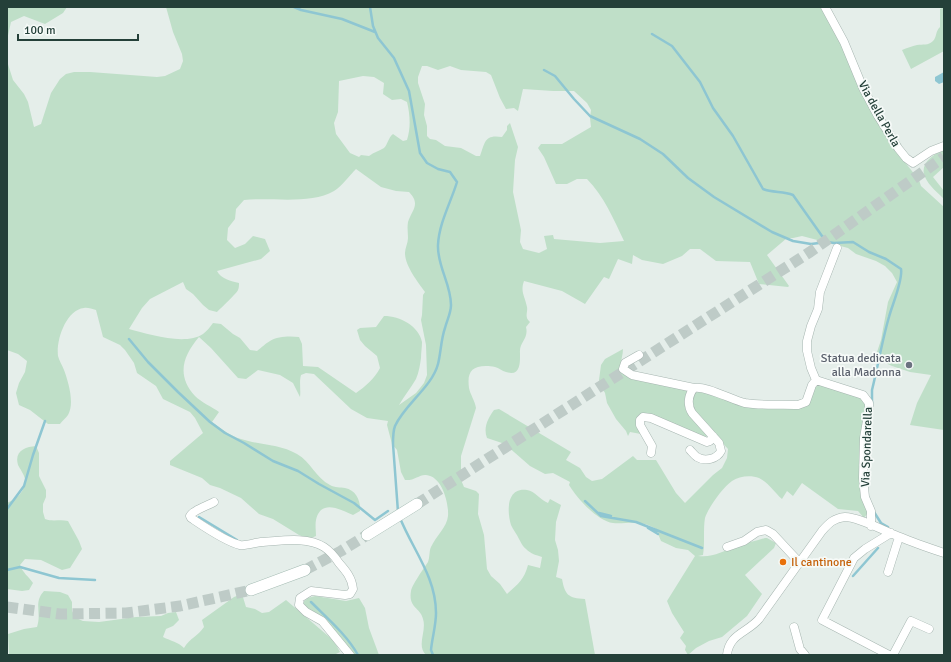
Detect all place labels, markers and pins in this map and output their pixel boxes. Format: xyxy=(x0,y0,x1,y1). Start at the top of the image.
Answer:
place label: Statua dedicata alla Madonna xyxy=(821,351,901,380)
marker: Statua dedicata alla Madonna xyxy=(904,360,914,370)
place label: Il cantinone xyxy=(791,555,852,570)
marker: Il cantinone xyxy=(778,557,788,567)

